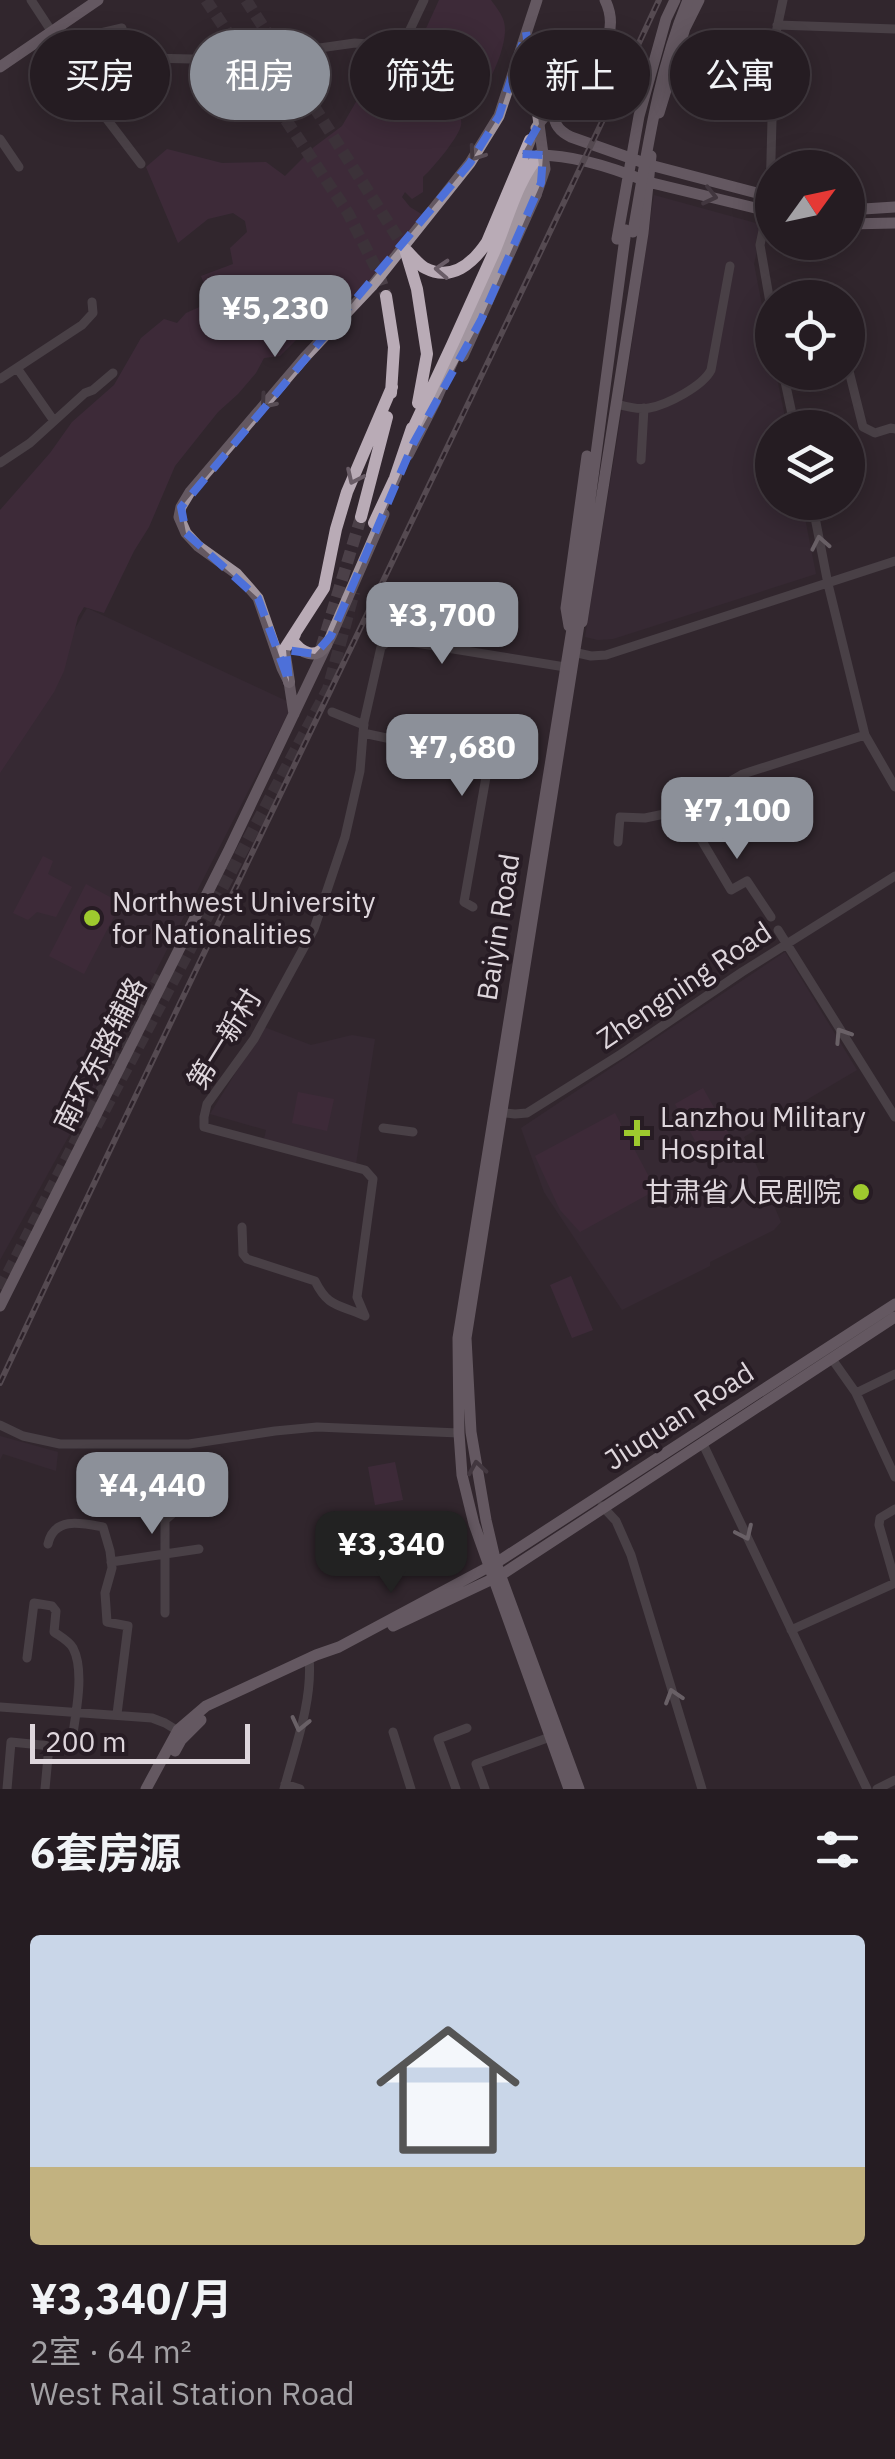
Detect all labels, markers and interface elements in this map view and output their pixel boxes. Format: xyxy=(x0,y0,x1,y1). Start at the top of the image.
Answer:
chip: 买房 xyxy=(30,30,170,120)
chip: 租房 xyxy=(190,30,330,120)
chip: 筛选 xyxy=(350,30,490,120)
chip: 新上 xyxy=(510,30,650,120)
chip: 公寓 xyxy=(670,30,810,120)
one-way arrow xyxy=(470,143,488,161)
north arrow xyxy=(755,150,865,260)
map controls xyxy=(755,150,865,520)
one-way arrow xyxy=(701,184,718,205)
one-way arrow xyxy=(434,259,450,280)
pin: ¥5,230 xyxy=(194,275,356,360)
button: locate xyxy=(755,280,865,390)
text: ¥5,230 xyxy=(221,286,329,328)
one-way arrow xyxy=(260,390,278,409)
button: layers xyxy=(755,410,865,520)
one-way arrow xyxy=(346,467,366,485)
one-way arrow xyxy=(811,535,832,552)
pin: ¥3,700 xyxy=(361,582,523,667)
text: ¥3,700 xyxy=(388,593,496,635)
pin: ¥7,680 xyxy=(381,714,543,799)
text: ¥7,680 xyxy=(408,725,516,767)
pin: ¥7,100 xyxy=(656,777,818,862)
text: ¥7,100 xyxy=(683,788,791,830)
street label: Baiyin Road xyxy=(468,851,527,1003)
place label: Northwest University for Nationalities xyxy=(112,883,376,952)
marker: Northwest University for Nationalities xyxy=(81,907,103,929)
street label: Zhengning Road xyxy=(589,913,778,1057)
street label: 南环东路辅路 xyxy=(45,971,154,1137)
street label: 第一新村 xyxy=(178,981,269,1096)
one-way arrow xyxy=(836,1027,855,1045)
place label: Lanzhou Military Hospital xyxy=(660,1098,866,1167)
marker: Lanzhou Military Hospital xyxy=(624,1120,650,1146)
place label: 甘肃省人民剧院 xyxy=(645,1173,841,1210)
marker: 甘肃省人民剧院 xyxy=(850,1181,872,1203)
street label: Jiuquan Road xyxy=(597,1353,761,1478)
pin: ¥4,440 xyxy=(71,1452,233,1537)
one-way arrow xyxy=(467,1460,488,1476)
text: ¥4,440 xyxy=(98,1463,206,1505)
pin: ¥3,340 xyxy=(310,1511,472,1596)
text: ¥3,340 xyxy=(337,1522,445,1564)
one-way arrow xyxy=(732,1522,752,1540)
one-way arrow xyxy=(664,1688,685,1705)
one-way arrow xyxy=(291,1715,312,1732)
scale bar xyxy=(30,1719,250,1764)
text: 200 m xyxy=(45,1723,126,1760)
icon: filters xyxy=(810,1822,865,1877)
text: 6套房源 xyxy=(30,1825,181,1880)
icon: home xyxy=(358,2000,538,2180)
text: ¥3,340/月 xyxy=(30,2271,232,2326)
text: 2室 · 64 m² xyxy=(30,2330,192,2372)
text: West Rail Station Road xyxy=(30,2372,355,2414)

